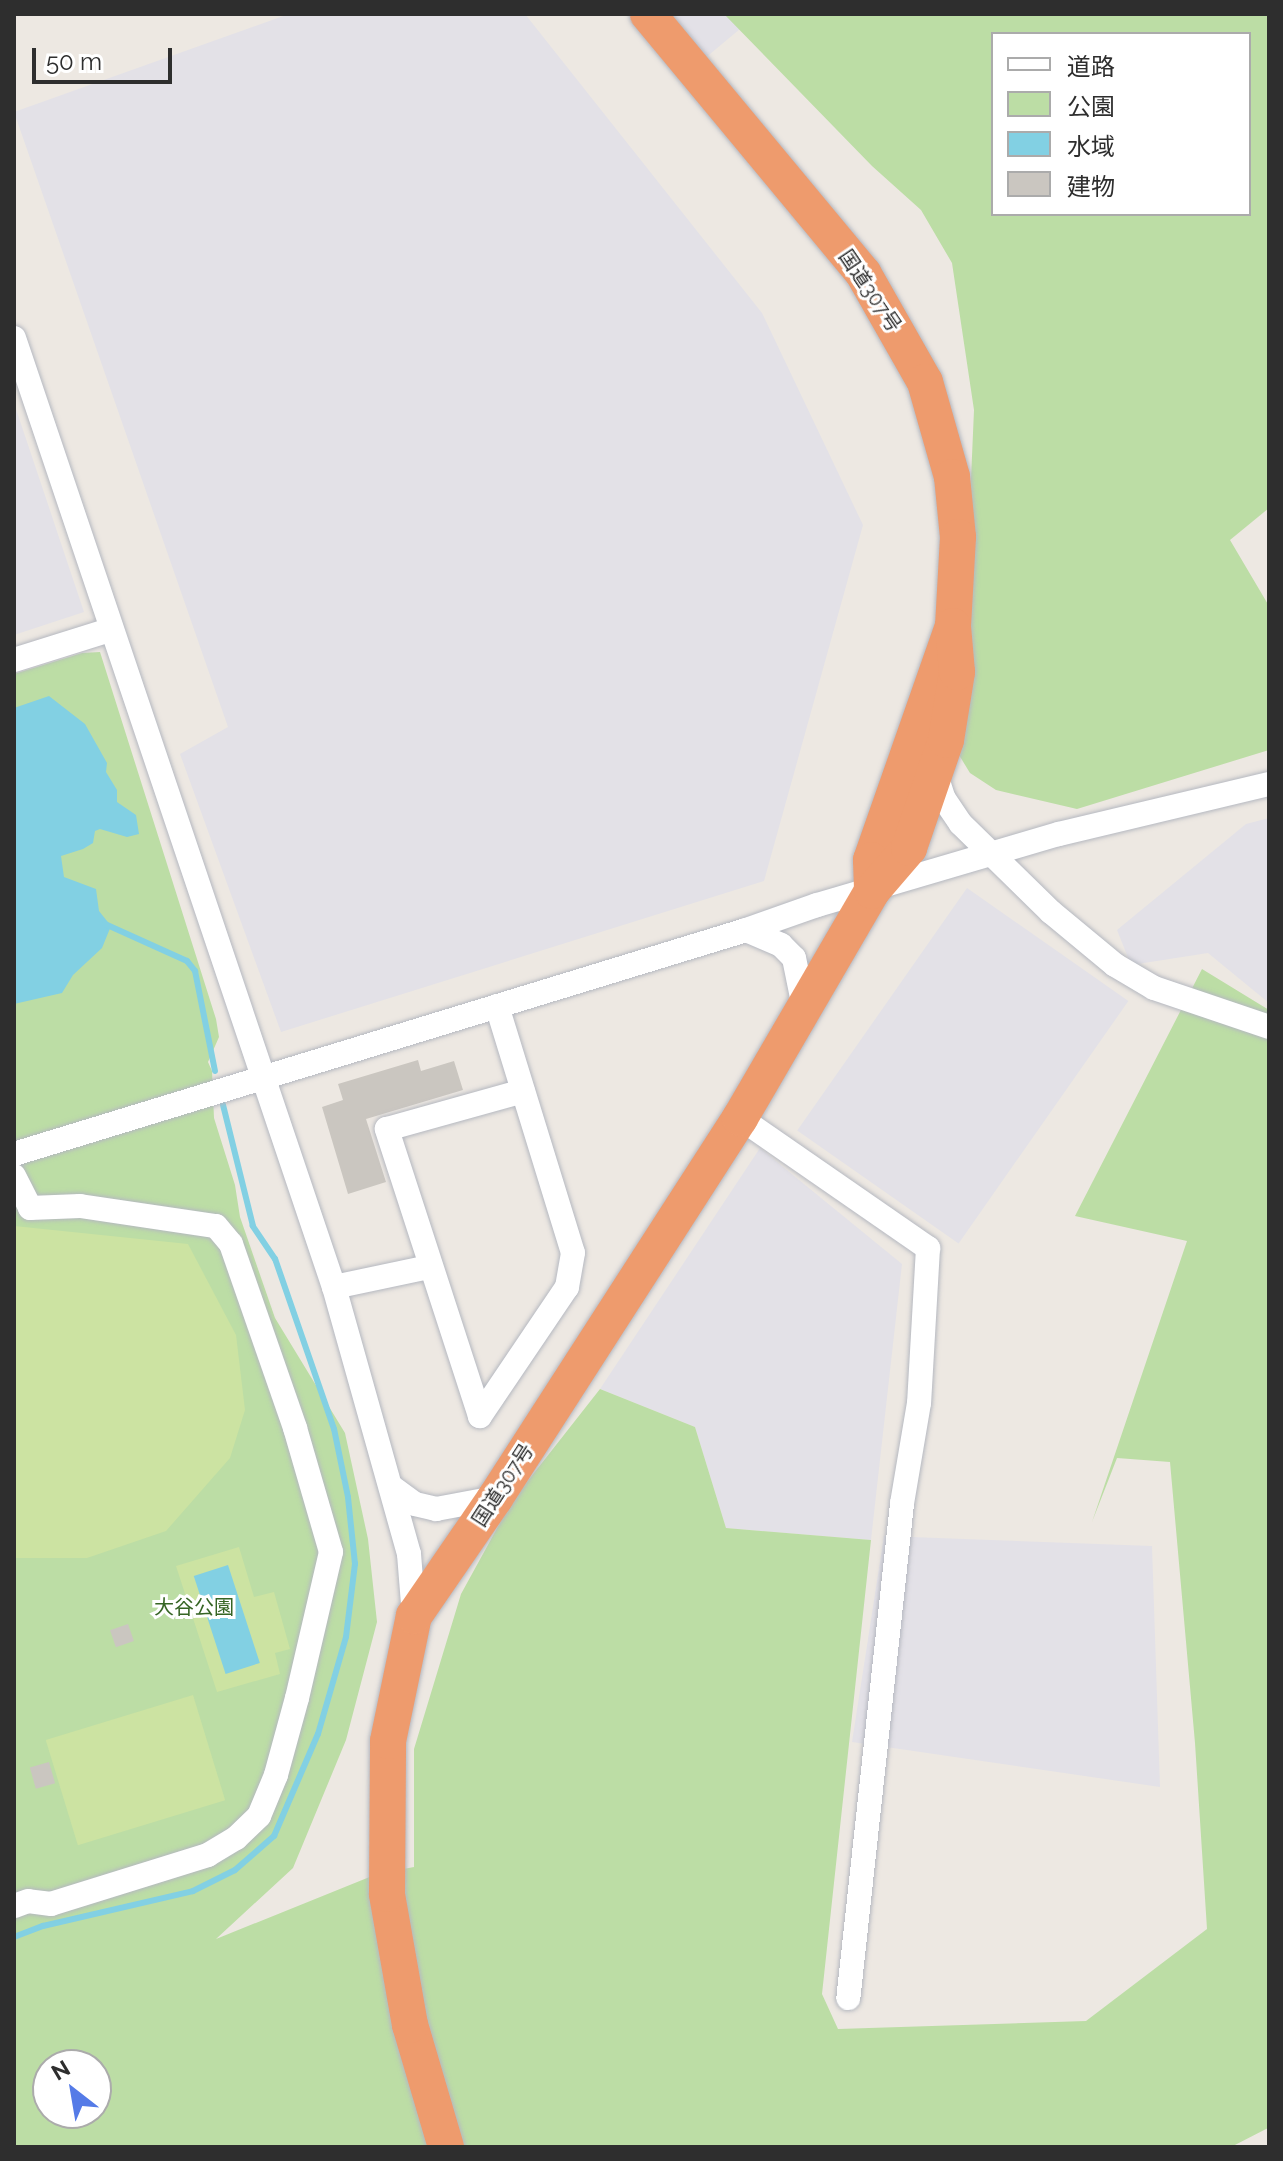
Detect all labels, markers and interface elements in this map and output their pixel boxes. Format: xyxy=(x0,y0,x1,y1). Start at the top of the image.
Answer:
scale bar xyxy=(36,32,176,82)
legend xyxy=(991,32,1251,216)
text: 50 m xyxy=(46,47,102,76)
text: 道路 xyxy=(1067,52,1115,81)
text: 公園 xyxy=(1067,92,1115,121)
text: 水域 xyxy=(1067,132,1115,161)
text: 建物 xyxy=(1067,172,1115,201)
street label: 国道307号 xyxy=(834,246,906,336)
street label: 国道307号 xyxy=(467,1439,539,1531)
park label: 大谷公園 xyxy=(154,1595,234,1619)
north arrow xyxy=(32,2049,112,2129)
text: N xyxy=(47,2055,75,2086)

